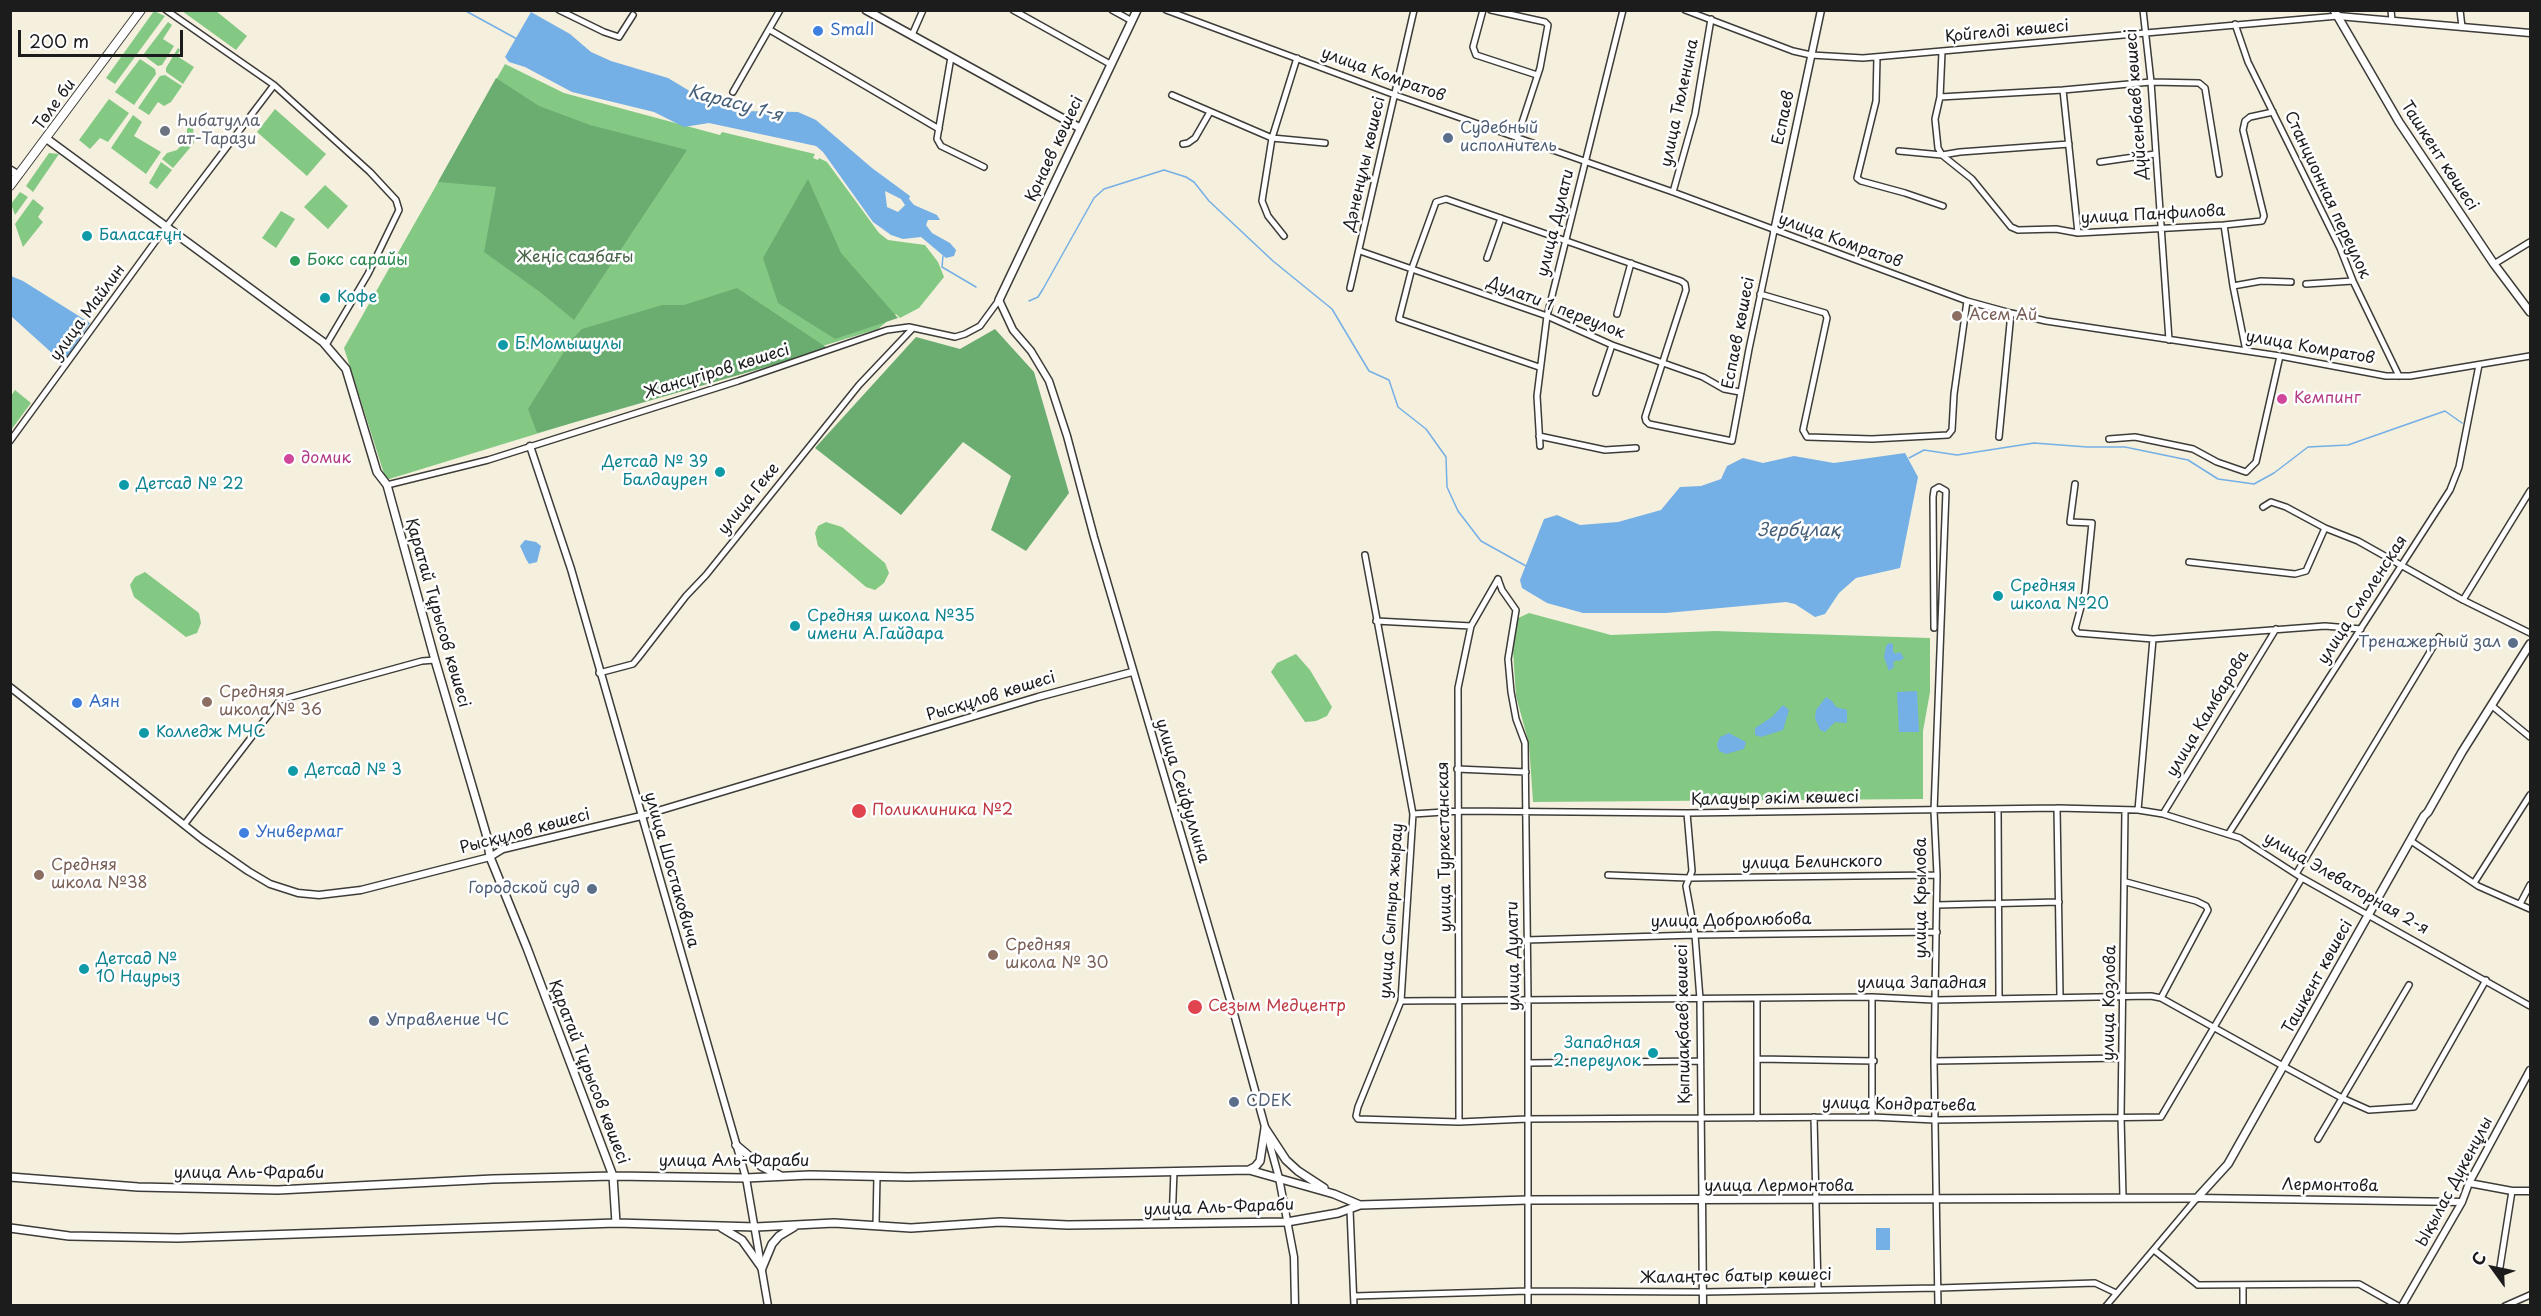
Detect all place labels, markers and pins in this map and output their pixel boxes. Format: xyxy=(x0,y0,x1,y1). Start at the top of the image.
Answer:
place label: Small xyxy=(830,21,874,41)
marker: Small xyxy=(811,24,825,38)
place label: Һибатулла ат-Тарази xyxy=(177,112,260,150)
place label: Судебный исполнитель xyxy=(1460,119,1557,157)
marker: Һибатулла ат-Тарази xyxy=(158,124,172,138)
marker: Судебный исполнитель xyxy=(1441,131,1455,145)
place label: Баласағұн xyxy=(99,226,182,246)
marker: Баласағұн xyxy=(80,229,94,243)
place label: Бокс сарайы xyxy=(307,251,408,271)
marker: Бокс сарайы xyxy=(288,254,302,268)
place label: Кофе xyxy=(337,288,377,308)
marker: Кофе xyxy=(318,291,332,305)
place label: Асем Ай xyxy=(1969,306,2037,326)
marker: Асем Ай xyxy=(1950,309,1964,323)
place label: Б.Момышулы xyxy=(515,335,622,355)
marker: Б.Момышулы xyxy=(496,338,510,352)
place label: Кемпинг xyxy=(2294,389,2361,409)
marker: Кемпинг xyxy=(2275,392,2289,406)
place label: домик xyxy=(301,449,351,469)
marker: домик xyxy=(282,452,296,466)
place label: Детсад № 39 Балдаурен xyxy=(602,453,708,491)
marker: Детсад № 39 Балдаурен xyxy=(713,465,727,479)
place label: Детсад № 22 xyxy=(136,475,244,495)
marker: Детсад № 22 xyxy=(117,478,131,492)
place label: Средняя школа №20 xyxy=(2010,577,2109,615)
marker: Средняя школа №20 xyxy=(1991,589,2005,603)
place label: Средняя школа №35 имени А.Гайдара xyxy=(807,607,975,645)
marker: Средняя школа №35 имени А.Гайдара xyxy=(788,619,802,633)
place label: Тренажерный зал xyxy=(2358,633,2501,653)
marker: Тренажерный зал xyxy=(2506,636,2520,650)
place label: Средняя школа № 36 xyxy=(219,683,322,721)
place label: Аян xyxy=(89,693,120,713)
marker: Средняя школа № 36 xyxy=(200,695,214,709)
marker: Аян xyxy=(70,696,84,710)
place label: Колледж МЧС xyxy=(156,723,266,743)
marker: Колледж МЧС xyxy=(137,726,151,740)
place label: Детсад № 3 xyxy=(305,761,402,781)
marker: Детсад № 3 xyxy=(286,764,300,778)
place label: Поликлиника №2 xyxy=(872,801,1013,821)
marker: Поликлиника №2 xyxy=(850,802,868,820)
place label: Универмаг xyxy=(256,823,343,843)
marker: Универмаг xyxy=(237,826,251,840)
place label: Средняя школа №38 xyxy=(51,856,148,894)
marker: Средняя школа №38 xyxy=(32,868,46,882)
place label: Городской суд xyxy=(468,879,580,899)
marker: Городской суд xyxy=(585,882,599,896)
place label: Средняя школа № 30 xyxy=(1005,936,1108,974)
marker: Средняя школа № 30 xyxy=(986,948,1000,962)
place label: Детсад № 10 Наурыз xyxy=(96,950,181,988)
marker: Детсад № 10 Наурыз xyxy=(77,962,91,976)
place label: Сезым Медцентр xyxy=(1208,997,1346,1017)
marker: Сезым Медцентр xyxy=(1186,998,1204,1016)
place label: Управление ЧС xyxy=(386,1011,509,1031)
marker: Управление ЧС xyxy=(367,1014,381,1028)
place label: Западная 2 переулок xyxy=(1553,1034,1641,1072)
marker: Западная 2 переулок xyxy=(1646,1046,1660,1060)
place label: CDEK xyxy=(1246,1092,1292,1112)
marker: CDEK xyxy=(1227,1095,1241,1109)

